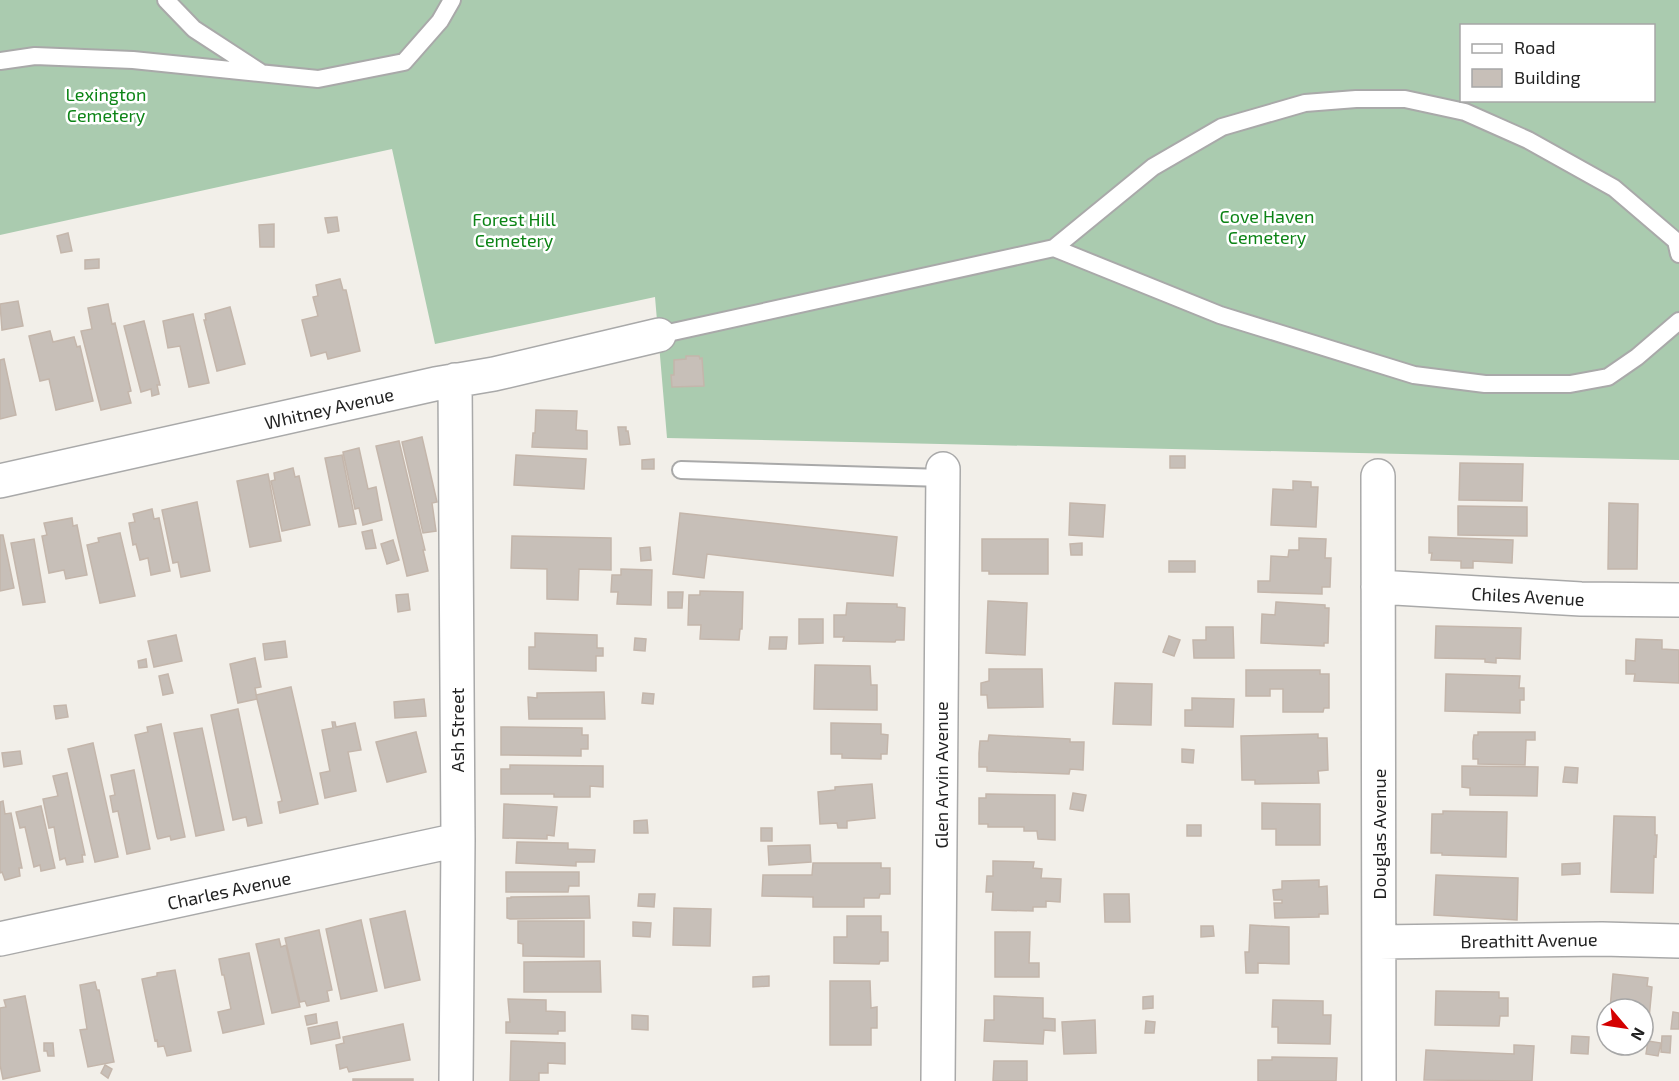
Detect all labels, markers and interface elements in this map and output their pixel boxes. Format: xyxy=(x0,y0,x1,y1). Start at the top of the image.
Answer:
legend xyxy=(1460,24,1655,102)
text: Road xyxy=(1514,36,1555,58)
text: Building xyxy=(1514,66,1581,88)
park label: Lexington Cemetery xyxy=(66,83,146,126)
park label: Cove Haven Cemetery xyxy=(1220,205,1314,248)
park label: Forest Hill Cemetery xyxy=(472,208,556,251)
street label: Whitney Avenue xyxy=(262,382,396,434)
street label: Chiles Avenue xyxy=(1471,582,1585,610)
street label: Ash Street xyxy=(446,687,468,772)
street label: Glen Arvin Avenue xyxy=(930,701,952,849)
street label: Douglas Avenue xyxy=(1368,769,1390,899)
street label: Charles Avenue xyxy=(165,866,293,914)
street label: Breathitt Avenue xyxy=(1460,928,1598,952)
north arrow xyxy=(1595,997,1655,1057)
text: N xyxy=(1627,1025,1650,1044)

